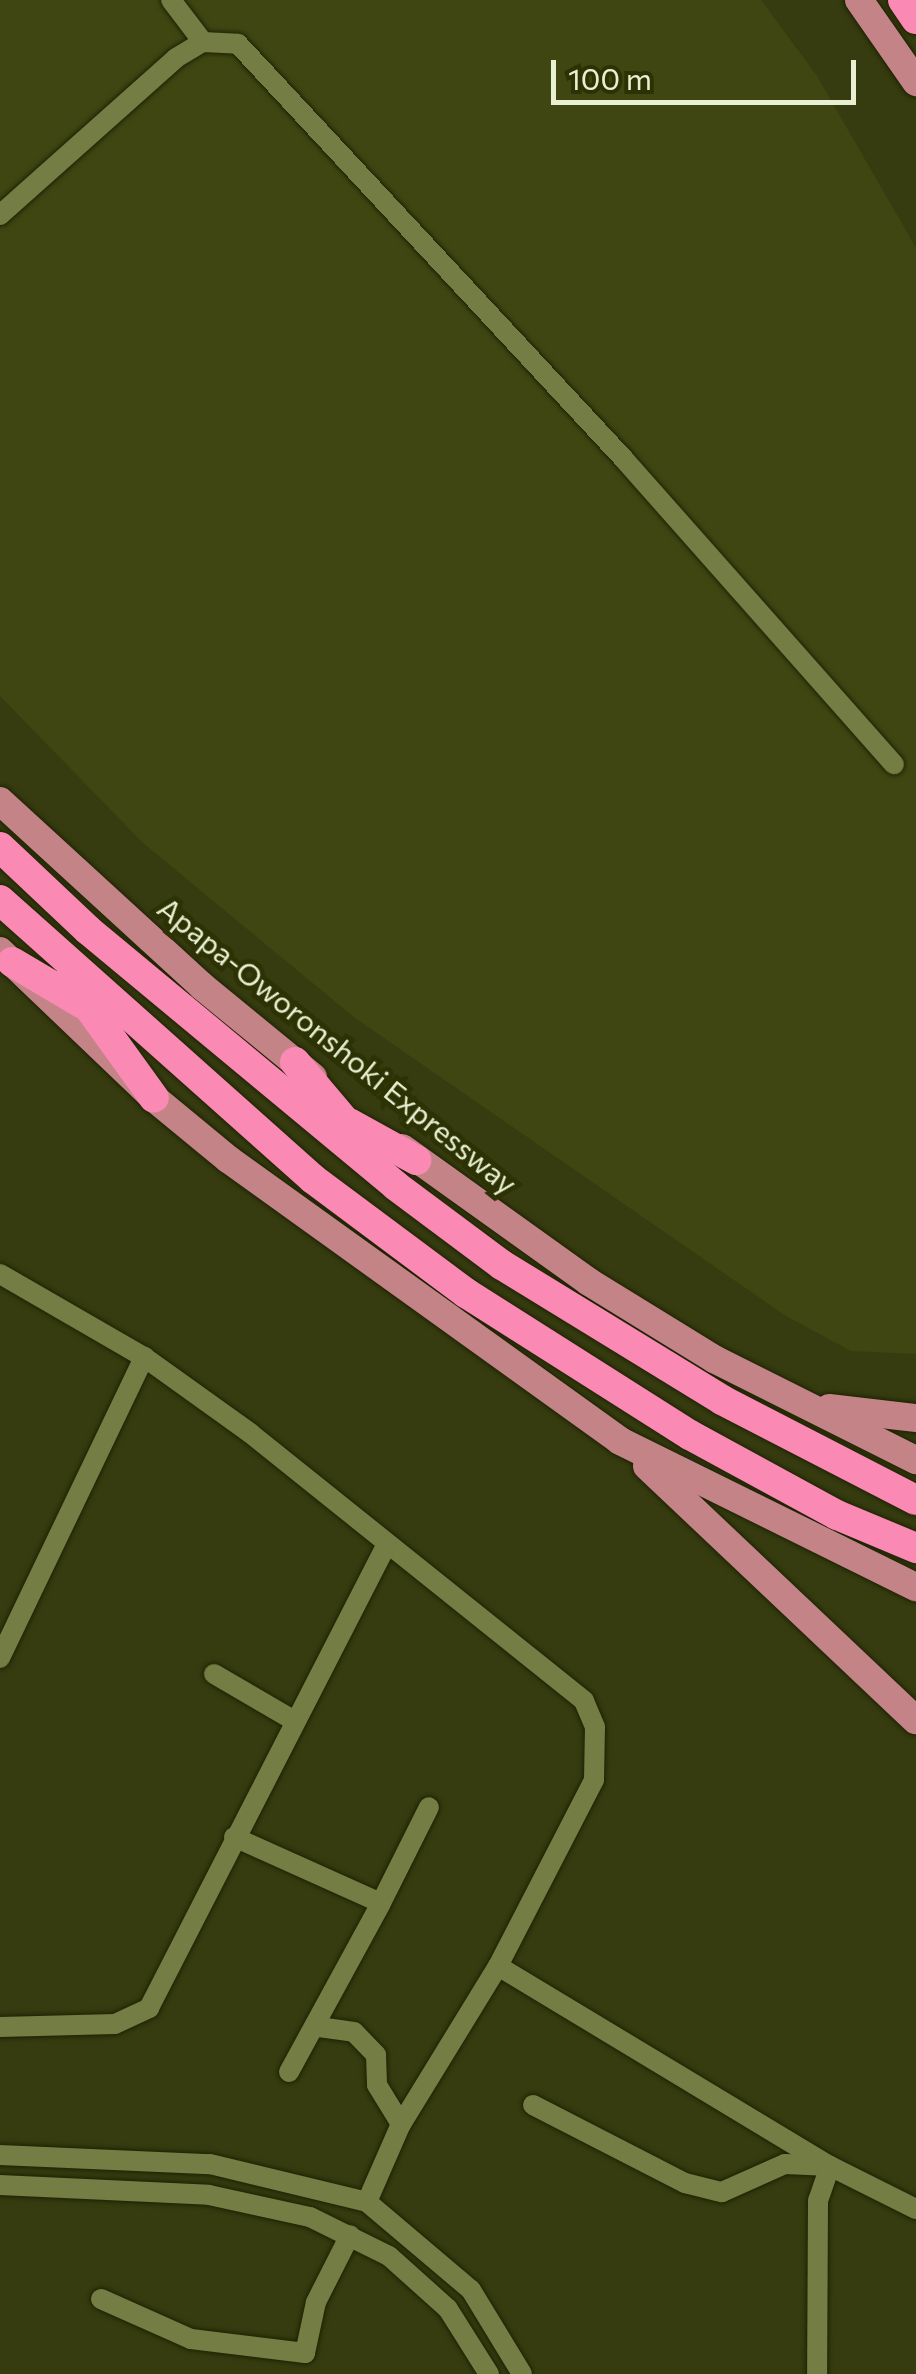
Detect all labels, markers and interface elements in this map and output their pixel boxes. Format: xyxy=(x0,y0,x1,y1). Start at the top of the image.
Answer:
scale bar xyxy=(556,40,861,102)
text: 100 m xyxy=(568,59,652,96)
street label: Apapa-Oworonshoki Expressway xyxy=(151,889,525,1201)

